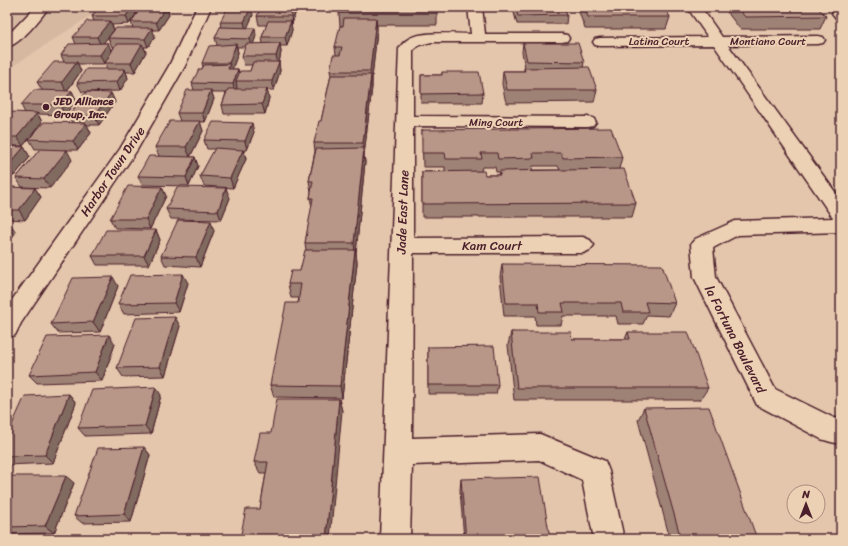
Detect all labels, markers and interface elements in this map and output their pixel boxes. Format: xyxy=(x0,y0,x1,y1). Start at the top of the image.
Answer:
street label: Latina Court xyxy=(629,32,689,51)
street label: Montiano Court xyxy=(730,32,806,51)
place label: JED Alliance Group, Inc. xyxy=(53,92,114,124)
marker: JED Alliance Group, Inc. xyxy=(41,102,51,112)
street label: Ming Court xyxy=(469,113,523,132)
street label: Harbor Town Drive xyxy=(74,121,151,221)
street label: Jade East Lane xyxy=(390,169,415,255)
street label: Kam Court xyxy=(462,234,523,257)
street label: la Fortuna Boulevard xyxy=(698,281,773,398)
north arrow xyxy=(786,484,826,524)
text: N xyxy=(801,485,810,504)

